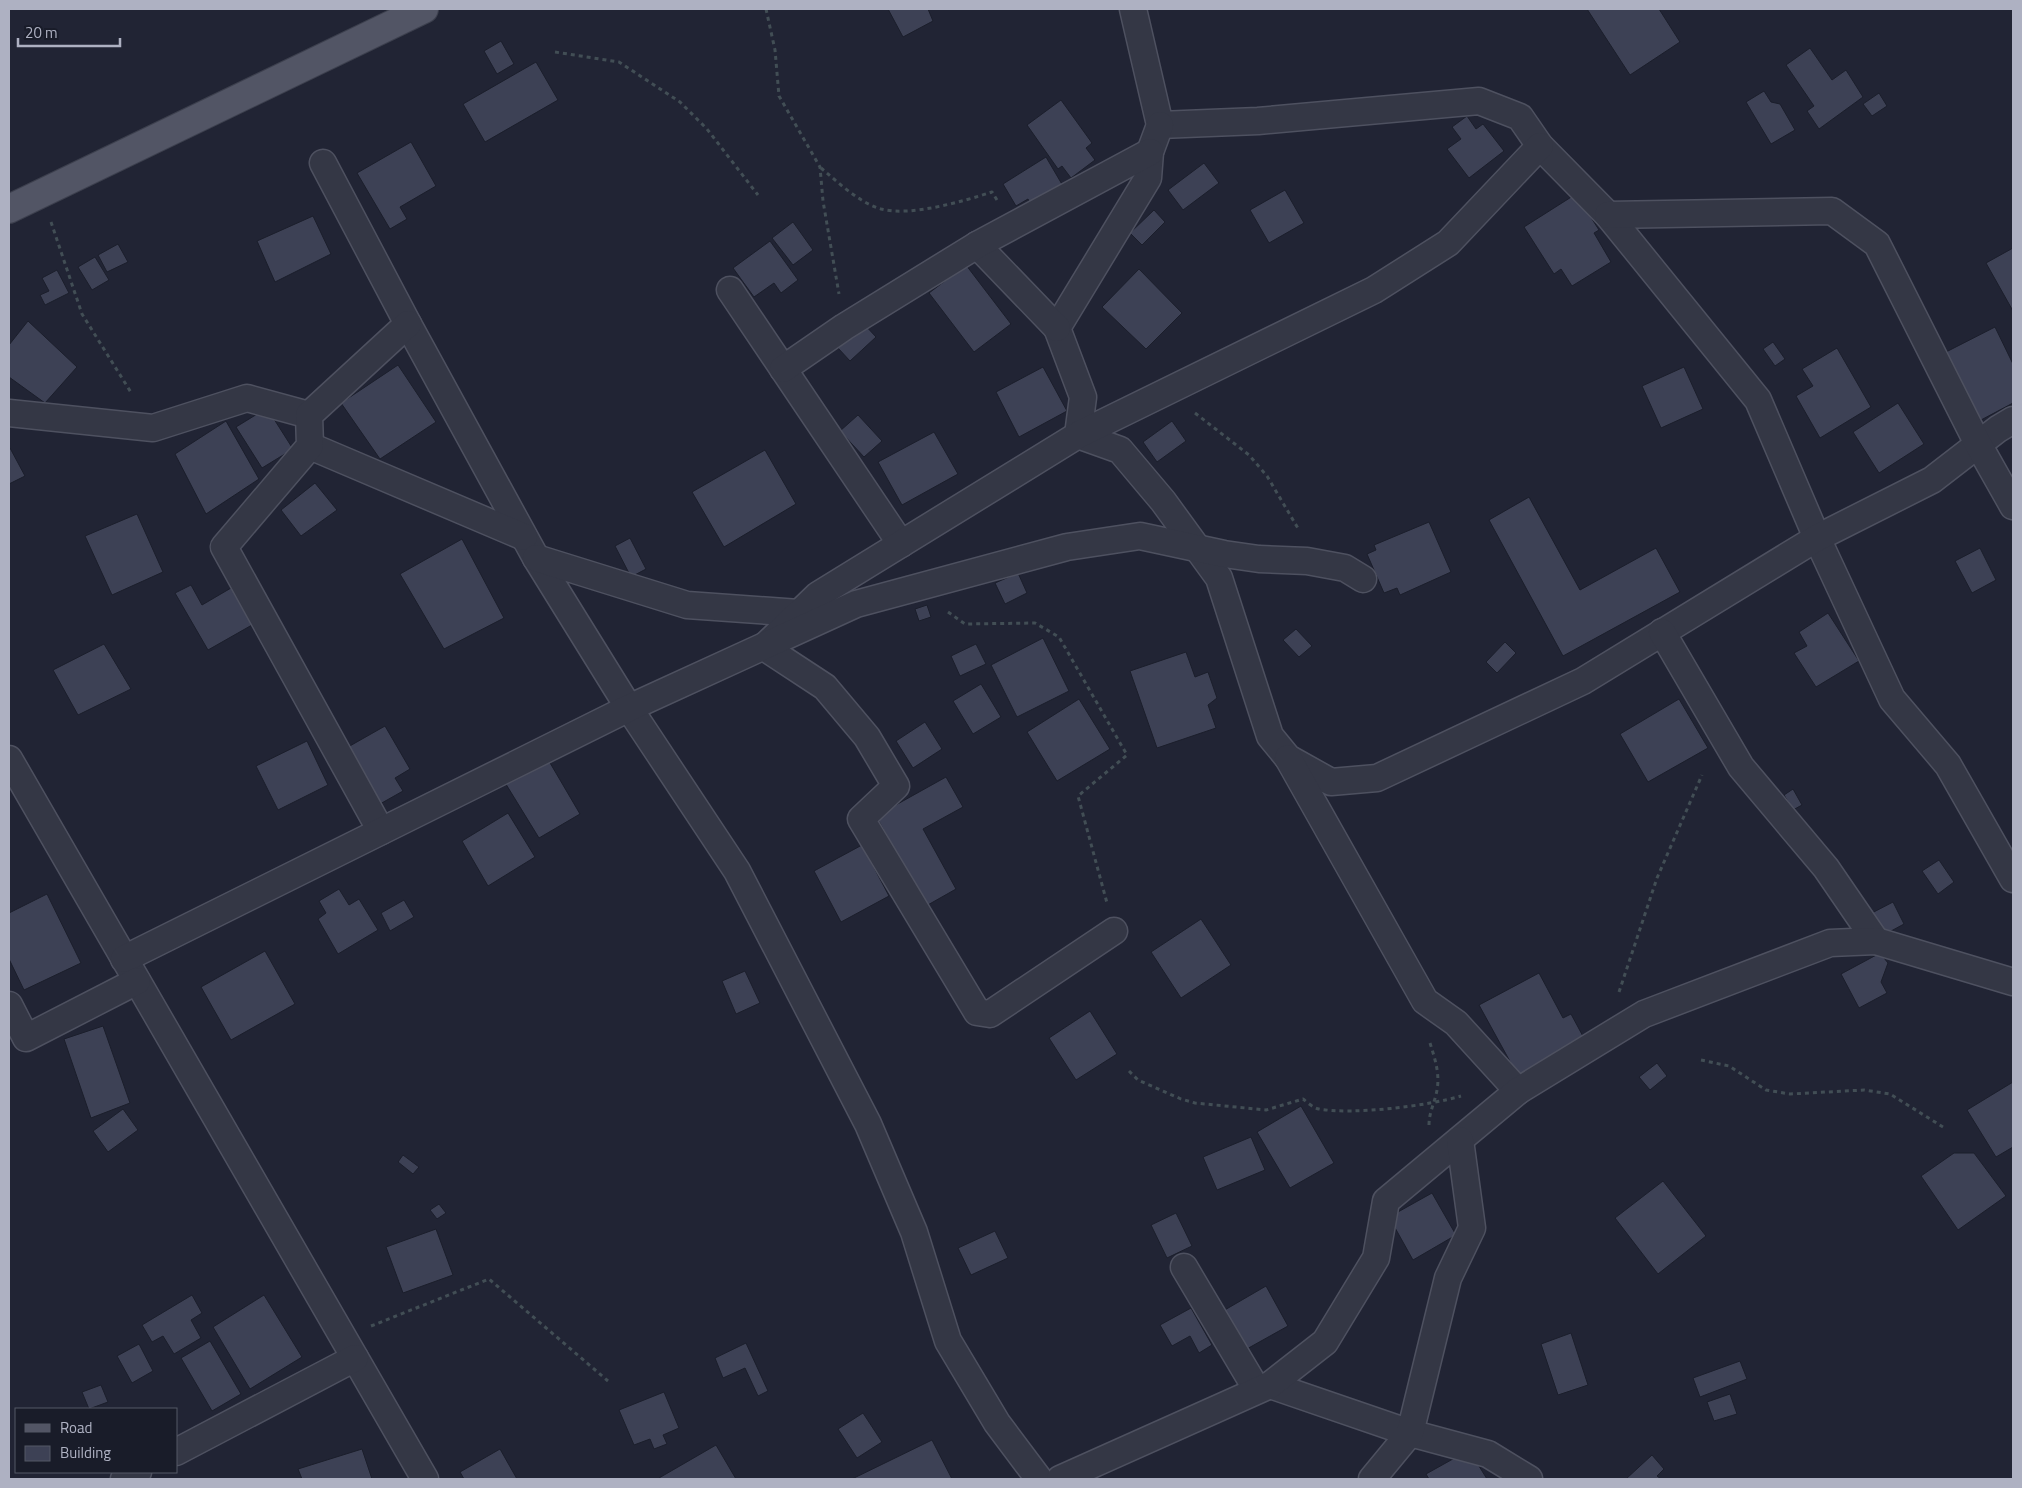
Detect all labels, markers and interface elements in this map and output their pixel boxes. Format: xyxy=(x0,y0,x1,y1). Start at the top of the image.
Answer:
scale bar xyxy=(18,15,120,47)
text: 20 m xyxy=(25,21,58,44)
legend xyxy=(15,1408,178,1473)
text: Road xyxy=(60,1416,92,1439)
text: Building xyxy=(60,1441,111,1464)

